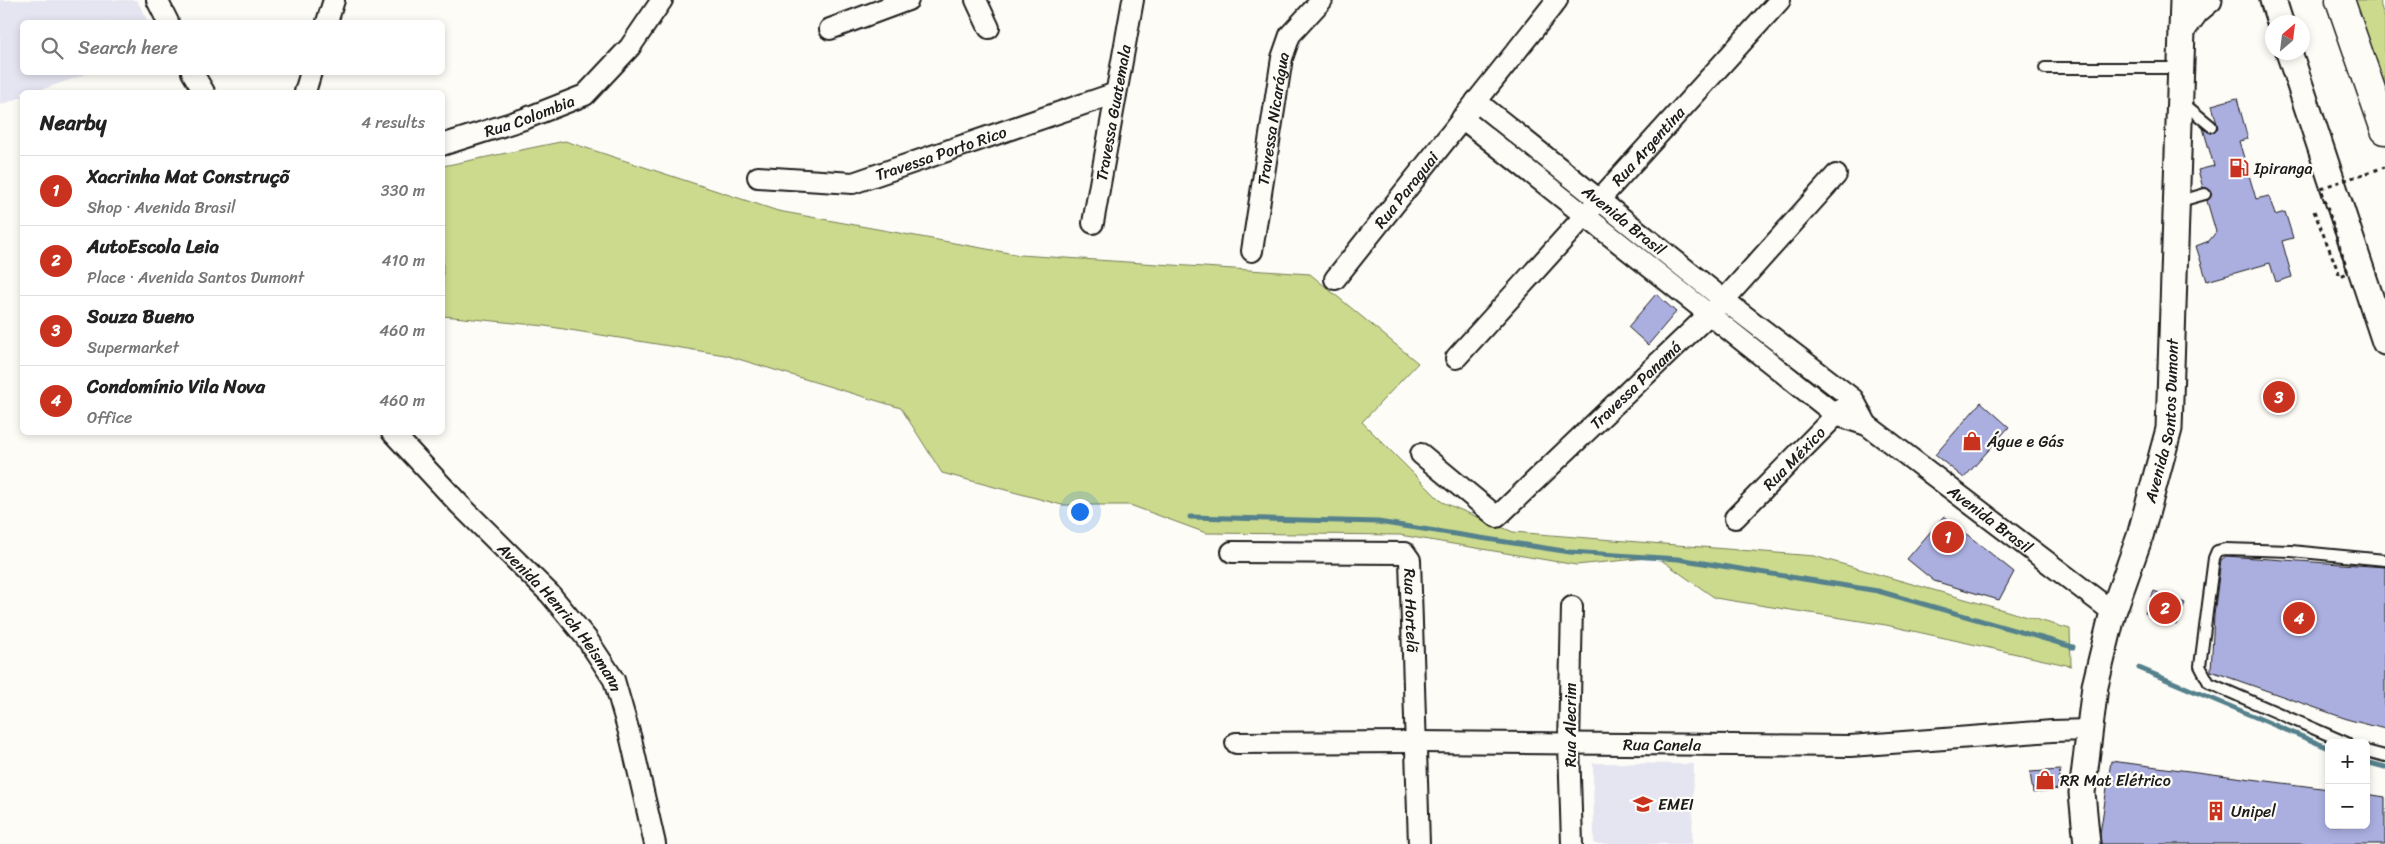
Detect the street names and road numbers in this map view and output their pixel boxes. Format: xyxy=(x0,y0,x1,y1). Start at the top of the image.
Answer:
street label: Travessa Guatemala xyxy=(1086,41,1139,183)
street label: Travessa Nicarágua xyxy=(1248,47,1298,187)
street label: Rua Colombia xyxy=(480,86,579,145)
street label: Rua Argentina xyxy=(1604,98,1693,193)
street label: Travessa Porto Rico xyxy=(871,117,1010,189)
street label: Rua Paraguai xyxy=(1366,144,1446,235)
street label: Avenida Brasil xyxy=(1575,176,1673,263)
street label: Travessa Panamá xyxy=(1582,333,1688,436)
street label: Avenida Santos Dumont xyxy=(2135,338,2186,507)
street label: Rua México xyxy=(1755,419,1833,497)
street label: Avenida Brasil xyxy=(1941,476,2040,561)
street label: Avenida Henrich Heismann xyxy=(490,534,631,695)
street label: Rua Hortelã xyxy=(1396,568,1427,654)
street label: Rua Alecrim xyxy=(1556,683,1585,767)
street label: Rua Canela xyxy=(1623,729,1702,759)

